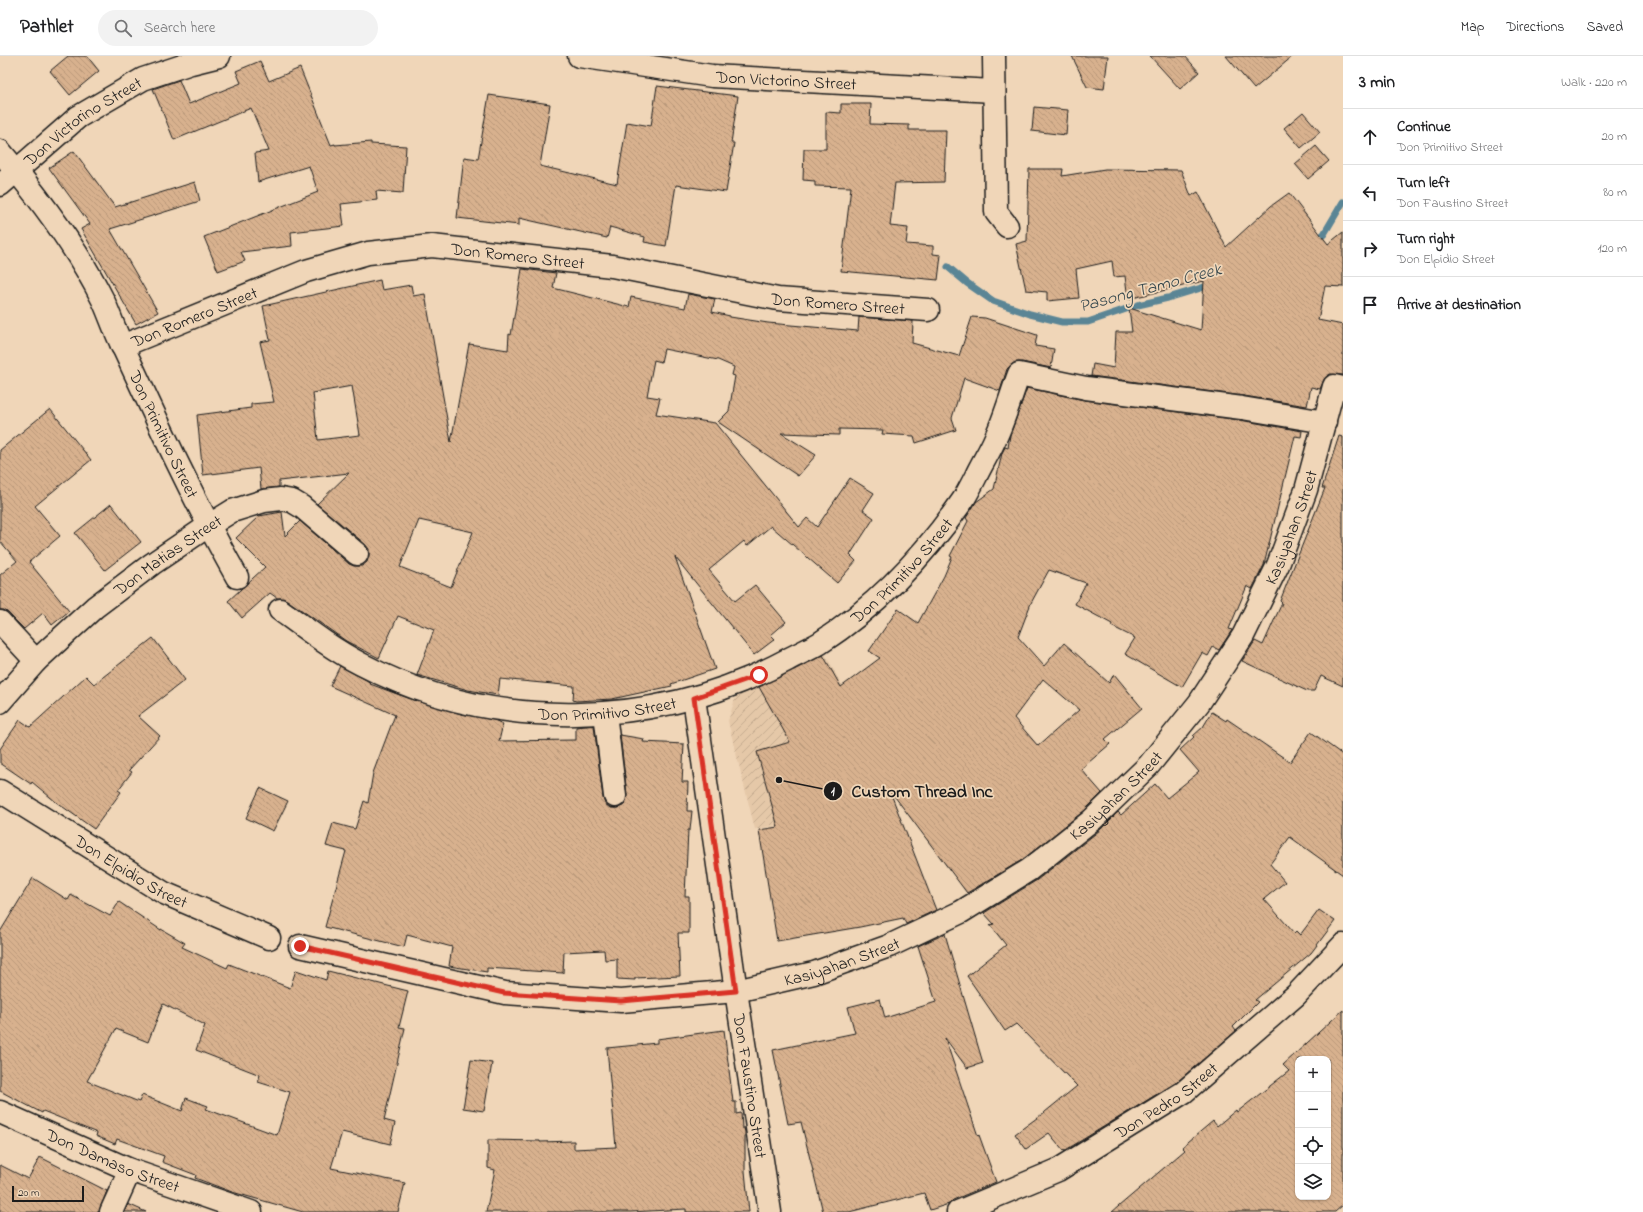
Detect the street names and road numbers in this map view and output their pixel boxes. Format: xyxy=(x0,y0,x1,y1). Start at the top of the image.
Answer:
street label: Don Victorino Street xyxy=(714,65,858,98)
street label: Don Victorino Street xyxy=(18,71,147,173)
street label: Don Romero Street xyxy=(449,237,586,277)
street label: Don Romero Street xyxy=(127,281,262,355)
street label: Don Romero Street xyxy=(767,287,906,322)
street label: Don Primitivo Street xyxy=(121,366,204,503)
street label: Kasiyahan Street xyxy=(1259,467,1325,589)
street label: Don Matias Street xyxy=(108,509,228,603)
street label: Don Primitivo Street xyxy=(845,513,960,631)
street label: Don Primitivo Street xyxy=(536,691,679,728)
street label: Kasiyahan Street xyxy=(1065,746,1170,847)
street label: Don Elpidio Street xyxy=(68,829,191,916)
street label: Kasiyahan Street xyxy=(782,931,905,993)
street label: Don Faustino Street xyxy=(726,1011,773,1160)
street label: Don Pedro Street xyxy=(1109,1057,1224,1147)
street label: Don Damaso Street xyxy=(41,1123,183,1200)

